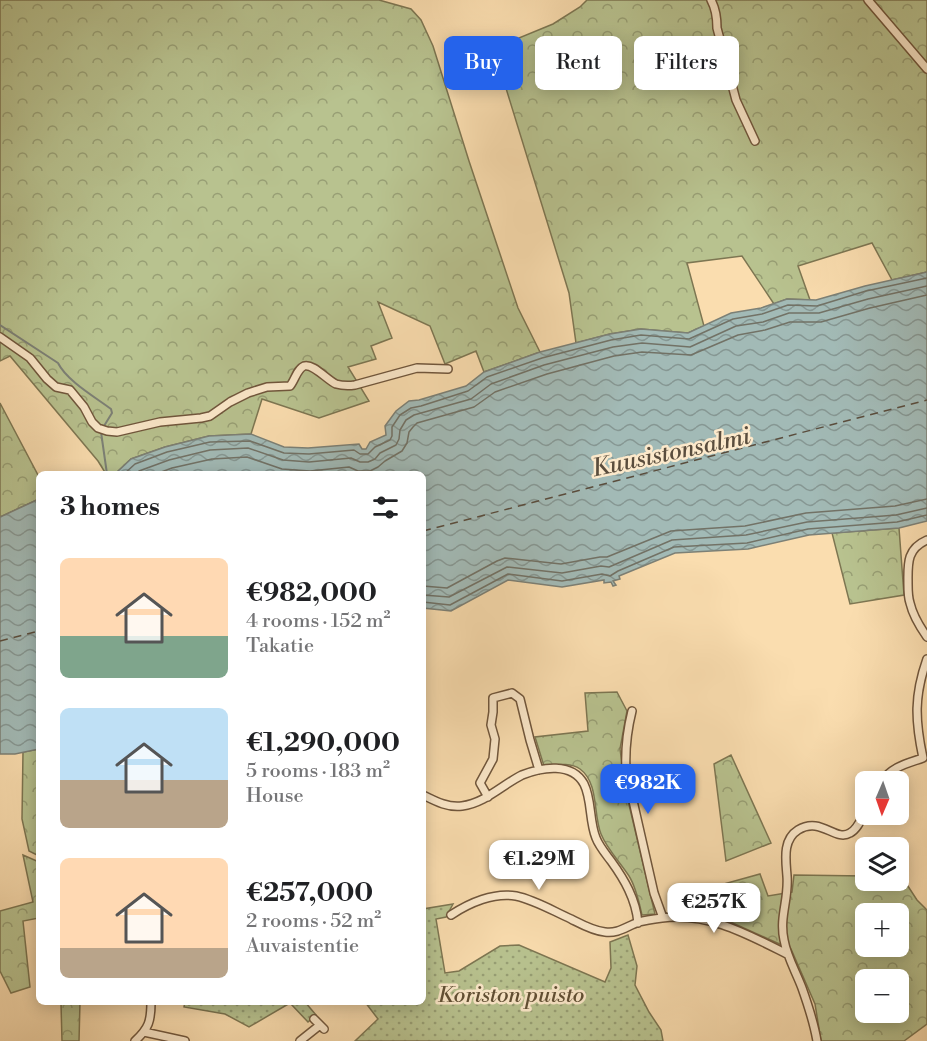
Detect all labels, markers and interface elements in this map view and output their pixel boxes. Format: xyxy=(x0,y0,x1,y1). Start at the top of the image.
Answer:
chip: Buy xyxy=(444,36,523,90)
chip: Rent xyxy=(535,36,622,90)
chip: Filters xyxy=(634,36,739,90)
water label: Kuusistonsalmi xyxy=(589,421,754,484)
text: 3 homes xyxy=(60,491,160,523)
icon: filters xyxy=(369,491,402,524)
text: €982,000 xyxy=(246,577,377,609)
icon: home xyxy=(108,582,180,654)
text: 4 rooms · 152 m² xyxy=(246,609,390,634)
text: Takatie xyxy=(246,634,314,659)
text: €1,290,000 xyxy=(246,727,400,759)
icon: home xyxy=(108,732,180,804)
text: 5 rooms · 183 m² xyxy=(246,759,390,784)
pin: €982K xyxy=(606,764,690,815)
text: €982K xyxy=(614,771,682,796)
north arrow xyxy=(855,771,909,825)
map controls xyxy=(855,771,909,1023)
text: House xyxy=(246,784,304,809)
button: layers xyxy=(855,837,909,891)
pin: €1.29M xyxy=(490,840,588,891)
text: €1.29M xyxy=(503,847,575,872)
text: €257,000 xyxy=(246,877,373,909)
icon: home xyxy=(108,882,180,954)
pin: €257K xyxy=(672,883,756,934)
text: €257K xyxy=(681,890,747,915)
button: + xyxy=(855,903,909,957)
text: 2 rooms · 52 m² xyxy=(246,909,381,934)
text: Auvaistentie xyxy=(246,934,359,959)
button: − xyxy=(855,969,909,1023)
park label: Koriston puisto xyxy=(438,982,584,1009)

